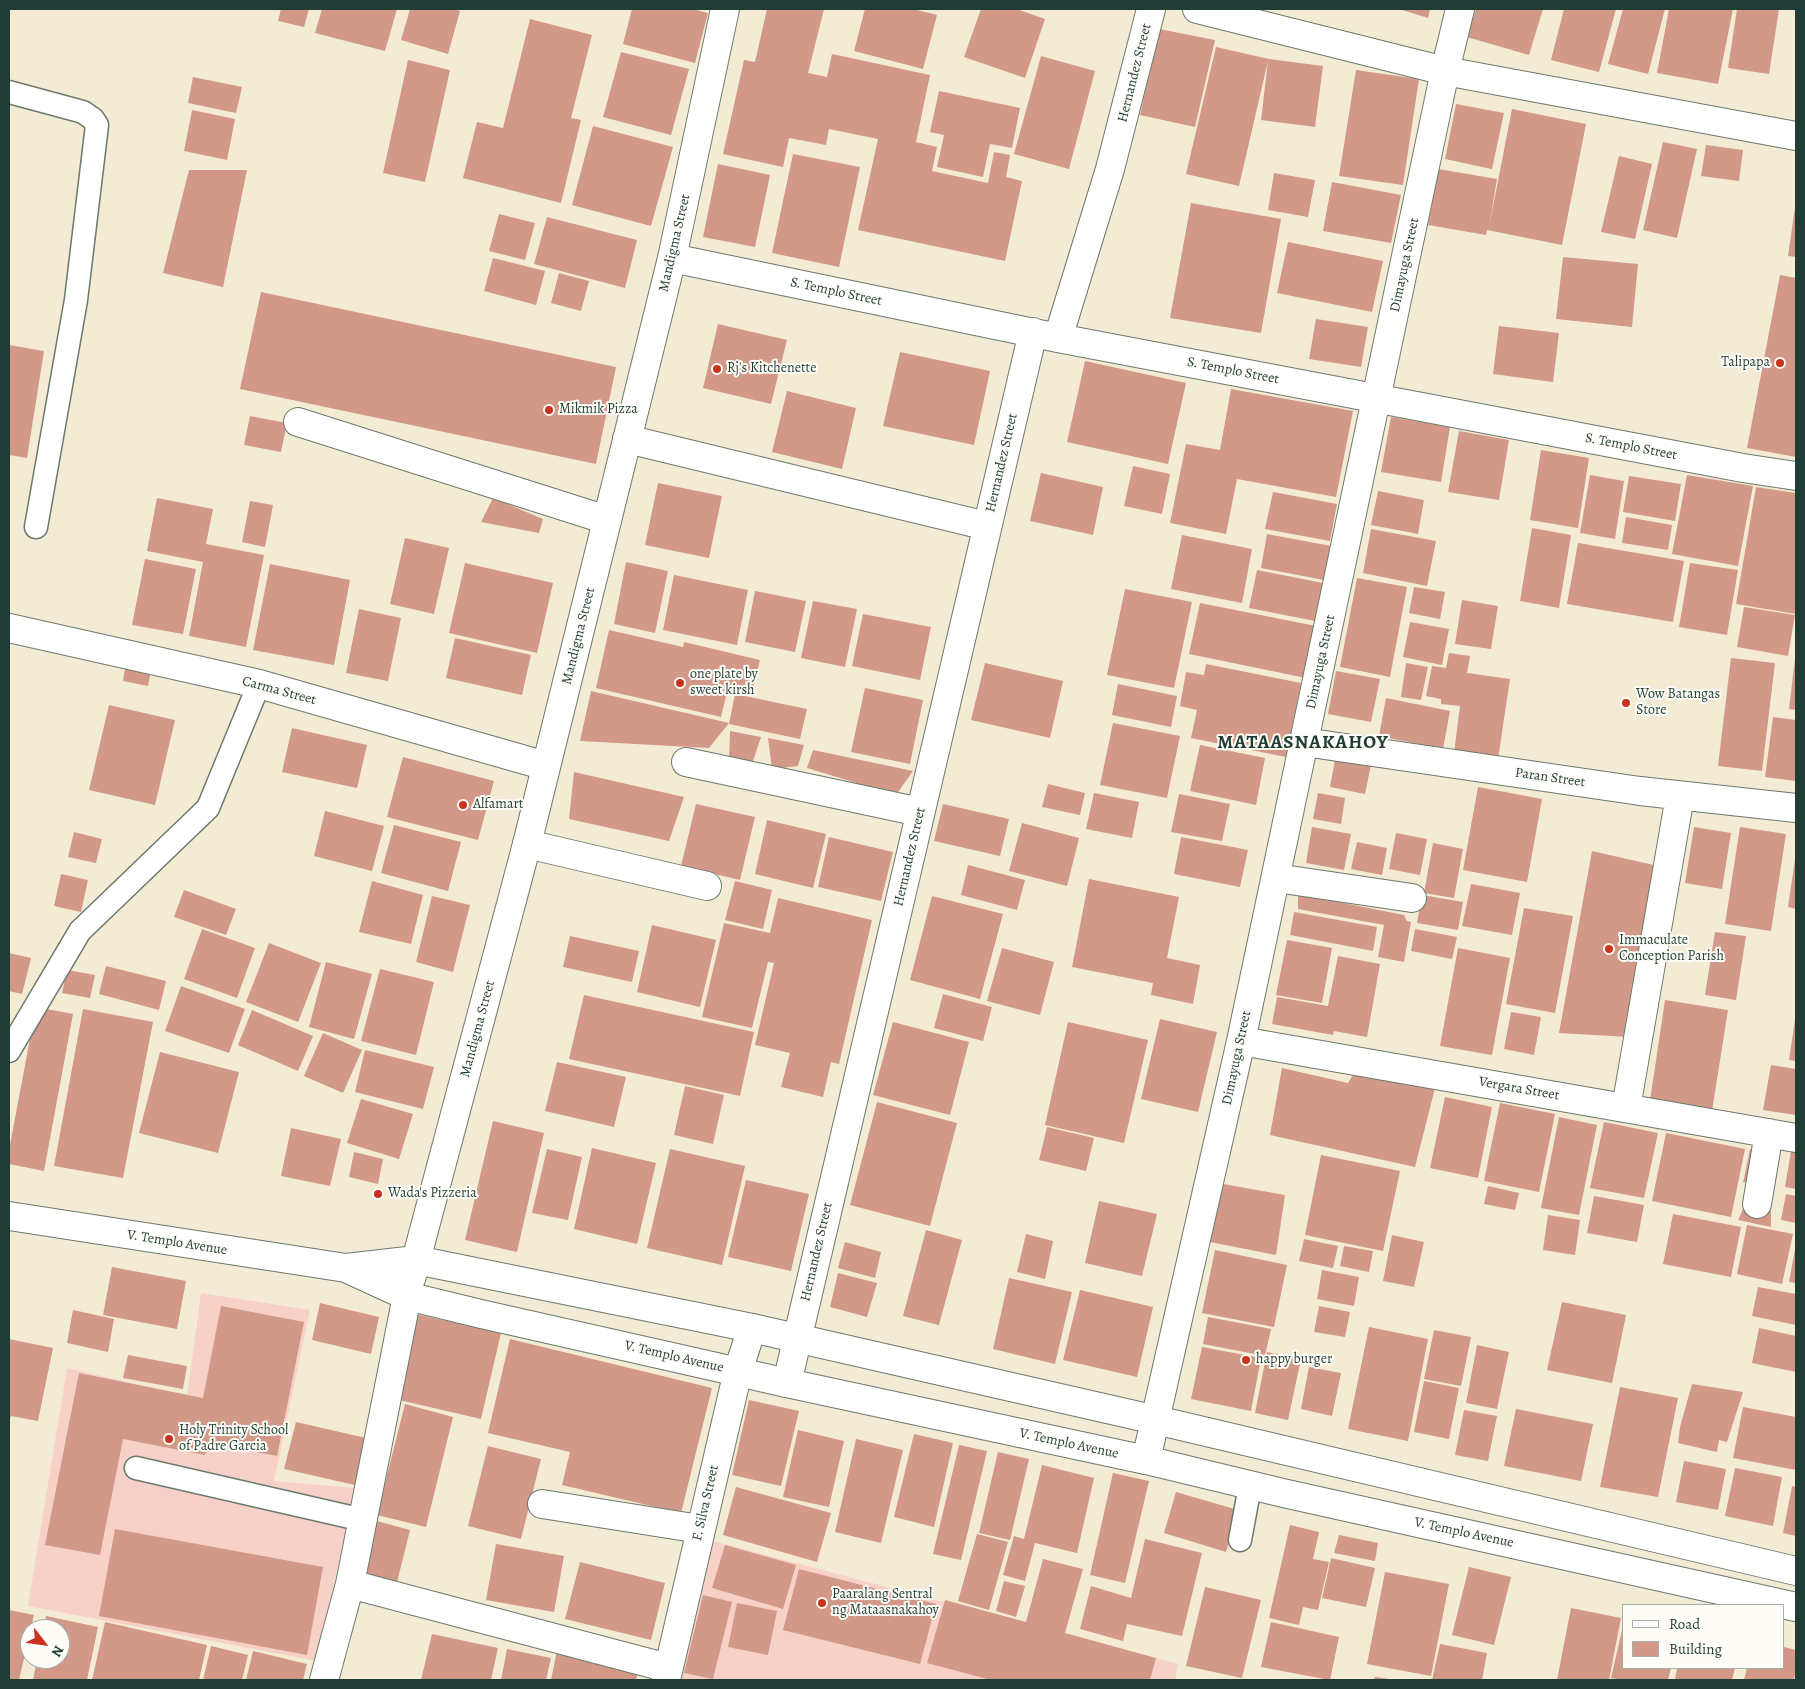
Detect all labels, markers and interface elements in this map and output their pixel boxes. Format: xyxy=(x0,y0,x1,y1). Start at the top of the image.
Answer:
street label: Hernandez Street xyxy=(1115,22,1155,124)
street label: Mandigma Street xyxy=(656,193,694,293)
street label: Dimayuga Street xyxy=(1387,216,1423,314)
street label: S. Templo Street xyxy=(789,274,883,310)
street label: S. Templo Street xyxy=(1186,354,1280,388)
place label: Talipapa xyxy=(1721,355,1770,371)
marker: Talipapa xyxy=(1774,357,1786,369)
place label: Rj's Kitchenette xyxy=(727,361,816,377)
marker: Rj's Kitchenette xyxy=(711,363,723,375)
place label: Mikmik Pizza xyxy=(559,402,638,418)
marker: Mikmik Pizza xyxy=(543,404,555,416)
street label: Hernandez Street xyxy=(982,412,1022,514)
street label: S. Templo Street xyxy=(1584,430,1678,464)
street label: Mandigma Street xyxy=(559,586,599,686)
street label: Dimayuga Street xyxy=(1303,613,1339,711)
place label: one plate by sweet kirsh xyxy=(690,667,758,700)
street label: Carma Street xyxy=(240,673,318,709)
marker: one plate by sweet kirsh xyxy=(674,677,686,689)
place label: Wow Batangas Store xyxy=(1636,687,1720,720)
marker: Wow Batangas Store xyxy=(1620,697,1632,709)
district label: MATAASNAKAHOY xyxy=(1216,732,1390,754)
street label: Paran Street xyxy=(1514,765,1586,791)
place label: Alfamart xyxy=(473,797,523,813)
marker: Alfamart xyxy=(457,799,469,811)
street label: Hernandez Street xyxy=(890,806,930,908)
place label: Immaculate Conception Parish xyxy=(1619,933,1724,966)
marker: Immaculate Conception Parish xyxy=(1603,943,1615,955)
street label: Mandigma Street xyxy=(457,979,499,1079)
street label: Dimayuga Street xyxy=(1219,1009,1255,1107)
street label: Vergara Street xyxy=(1477,1074,1561,1104)
place label: Wada's Pizzeria xyxy=(388,1186,477,1202)
marker: Wada's Pizzeria xyxy=(372,1188,384,1200)
street label: Hernandez Street xyxy=(797,1201,837,1303)
street label: V. Templo Avenue xyxy=(126,1227,228,1259)
street label: V. Templo Avenue xyxy=(623,1337,725,1377)
place label: happy burger xyxy=(1256,1352,1332,1368)
marker: happy burger xyxy=(1240,1354,1252,1366)
place label: Holy Trinity School of Padre Garcia xyxy=(179,1423,288,1455)
street label: V. Templo Avenue xyxy=(1018,1425,1120,1463)
marker: Holy Trinity School of Padre Garcia xyxy=(163,1433,175,1445)
street label: F. Silva Street xyxy=(689,1463,723,1543)
street label: V. Templo Avenue xyxy=(1413,1514,1515,1552)
place label: Paaralang Sentral ng Mataasnakahoy xyxy=(832,1587,939,1620)
marker: Paaralang Sentral ng Mataasnakahoy xyxy=(816,1597,828,1609)
legend xyxy=(1622,1604,1785,1669)
text: Road xyxy=(1669,1614,1700,1634)
north arrow xyxy=(20,1619,70,1669)
text: Building xyxy=(1669,1639,1722,1659)
text: N xyxy=(47,1642,68,1660)

